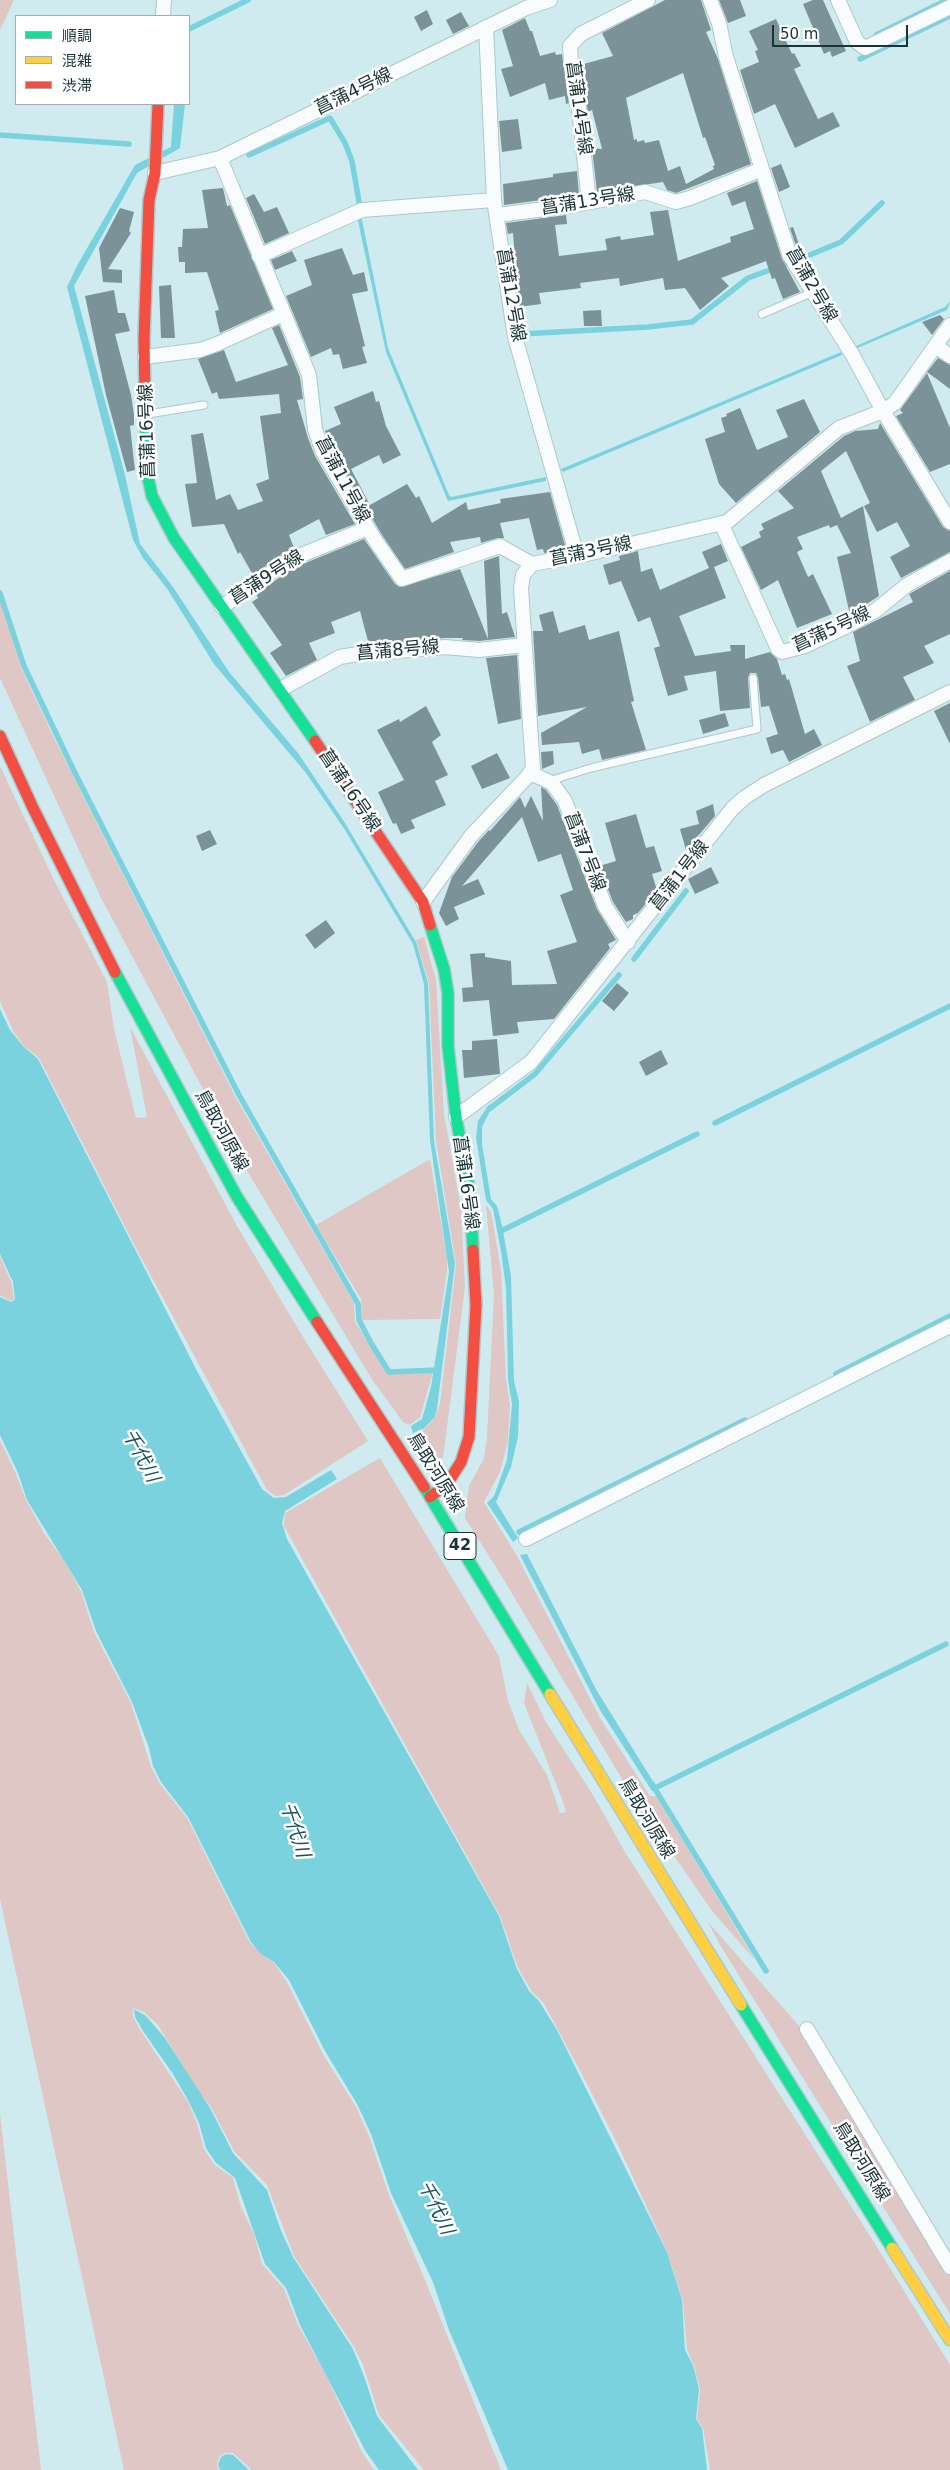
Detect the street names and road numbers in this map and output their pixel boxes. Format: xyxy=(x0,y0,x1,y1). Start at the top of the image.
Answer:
street label: 菖蒲14号線 xyxy=(561,60,595,156)
street label: 菖蒲4号線 xyxy=(312,64,396,120)
street label: 菖蒲13号線 xyxy=(539,184,637,220)
street label: 菖蒲2号線 xyxy=(781,243,841,327)
street label: 菖蒲12号線 xyxy=(491,246,529,344)
street label: 菖蒲16号線 xyxy=(136,383,160,479)
street label: 菖蒲11号線 xyxy=(310,433,374,527)
street label: 菖蒲3号線 xyxy=(548,533,634,571)
street label: 菖蒲9号線 xyxy=(226,546,308,610)
street label: 菖蒲5号線 xyxy=(790,603,874,657)
street label: 菖蒲8号線 xyxy=(355,637,441,665)
street label: 菖蒲16号線 xyxy=(314,746,384,836)
street label: 菖蒲7号線 xyxy=(559,809,609,895)
street label: 菖蒲1号線 xyxy=(646,836,714,916)
street label: 鳥取河原線 xyxy=(190,1086,252,1176)
street label: 菖蒲16号線 xyxy=(448,1135,482,1231)
street label: 鳥取河原線 xyxy=(402,1429,468,1517)
road number: 42 xyxy=(444,1532,476,1560)
street label: 鳥取河原線 xyxy=(614,1775,678,1863)
street label: 鳥取河原線 xyxy=(828,2118,894,2206)

